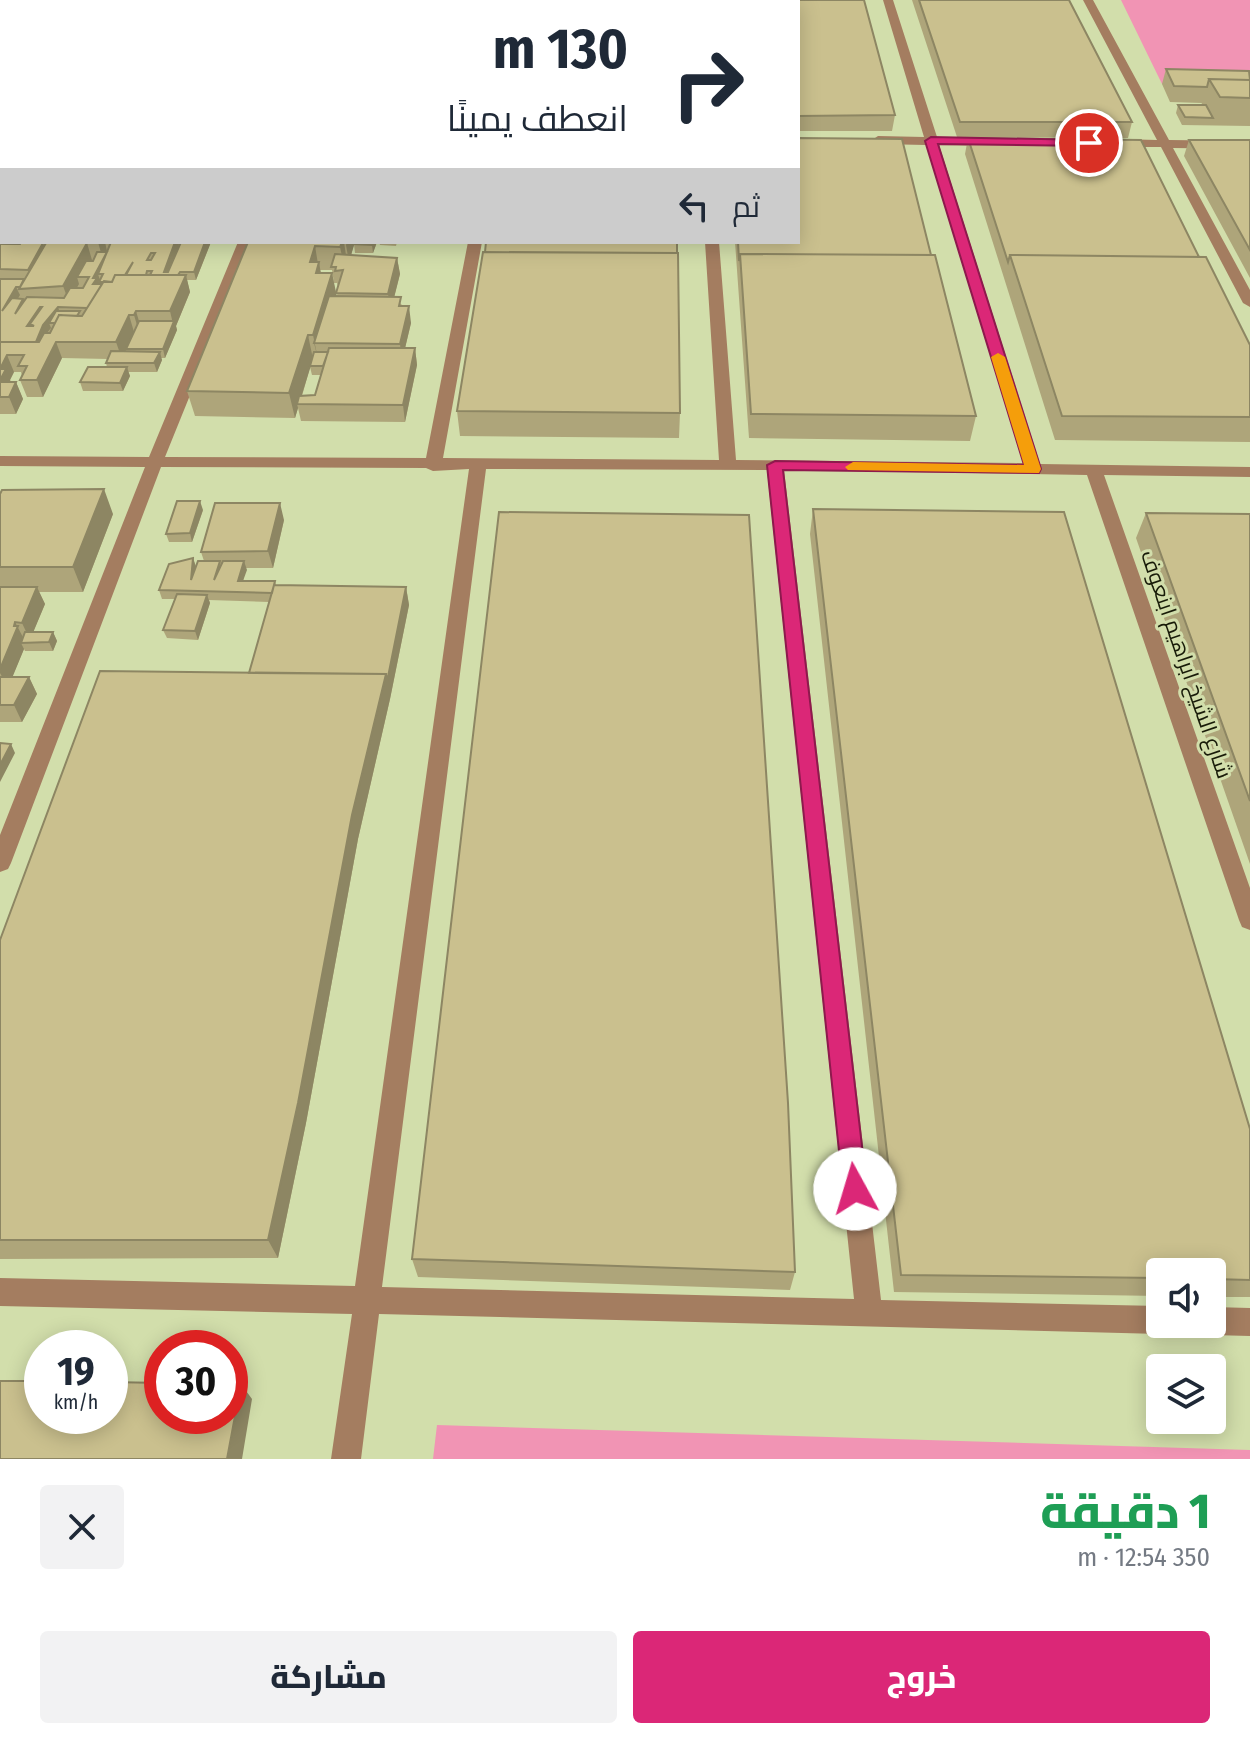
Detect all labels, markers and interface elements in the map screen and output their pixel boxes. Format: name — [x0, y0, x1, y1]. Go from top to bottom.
text: 130 m — [493, 16, 628, 83]
icon: right — [656, 32, 760, 136]
text: انعطف يمينًا — [447, 97, 628, 141]
pin — [1055, 109, 1123, 177]
icon: arrive — [1067, 121, 1111, 165]
icon: left — [672, 184, 716, 228]
text: ثم — [732, 189, 760, 225]
street label: شارع الشيخ ابراهيم ابنعوف — [1133, 546, 1238, 783]
position arrow — [813, 1147, 897, 1231]
map controls — [1146, 1258, 1226, 1434]
button: sound — [1146, 1258, 1226, 1338]
speed limit sign: 30 — [144, 1330, 248, 1434]
text: 19 — [57, 1348, 95, 1396]
button: layers — [1146, 1354, 1226, 1434]
text: km/h — [54, 1390, 98, 1414]
text: 1 دقيقة — [1040, 1483, 1210, 1541]
button: close — [40, 1485, 124, 1569]
text: 350 m · 12:54 — [1077, 1542, 1210, 1573]
button: مشاركة — [40, 1631, 617, 1723]
button: خروج — [633, 1631, 1210, 1723]

